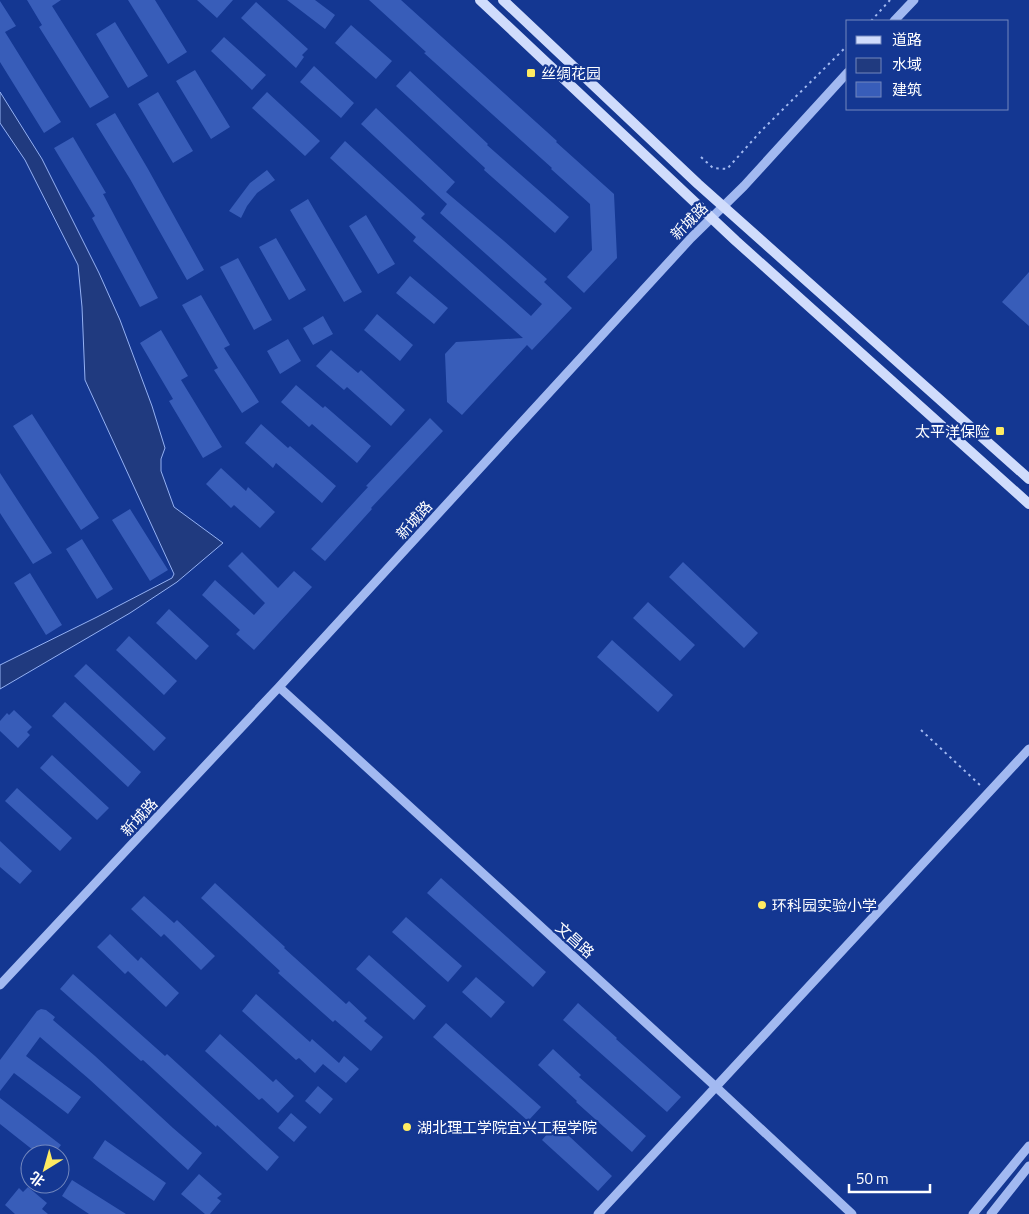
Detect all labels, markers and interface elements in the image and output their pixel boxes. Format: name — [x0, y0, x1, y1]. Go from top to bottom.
legend — [846, 20, 1009, 110]
text: 道路 — [892, 28, 922, 51]
text: 水域 — [892, 53, 922, 76]
place label: 丝绸花园 — [541, 62, 601, 85]
marker: 丝绸花园 — [525, 67, 537, 79]
text: 建筑 — [892, 78, 922, 101]
street label: 新城路 — [665, 197, 713, 245]
place label: 太平洋保险 — [915, 420, 990, 443]
marker: 太平洋保险 — [994, 425, 1006, 437]
street label: 新城路 — [390, 496, 438, 544]
street label: 新城路 — [115, 793, 163, 841]
place label: 环科园实验小学 — [772, 894, 877, 917]
marker: 环科园实验小学 — [756, 899, 768, 911]
street label: 文昌路 — [551, 916, 599, 964]
place label: 湖北理工学院宜兴工程学院 — [417, 1116, 597, 1139]
marker: 湖北理工学院宜兴工程学院 — [401, 1121, 413, 1133]
north arrow — [20, 1144, 70, 1194]
scale bar — [849, 1162, 930, 1194]
text: 北 — [25, 1167, 49, 1192]
text: 50 m — [856, 1167, 889, 1190]

